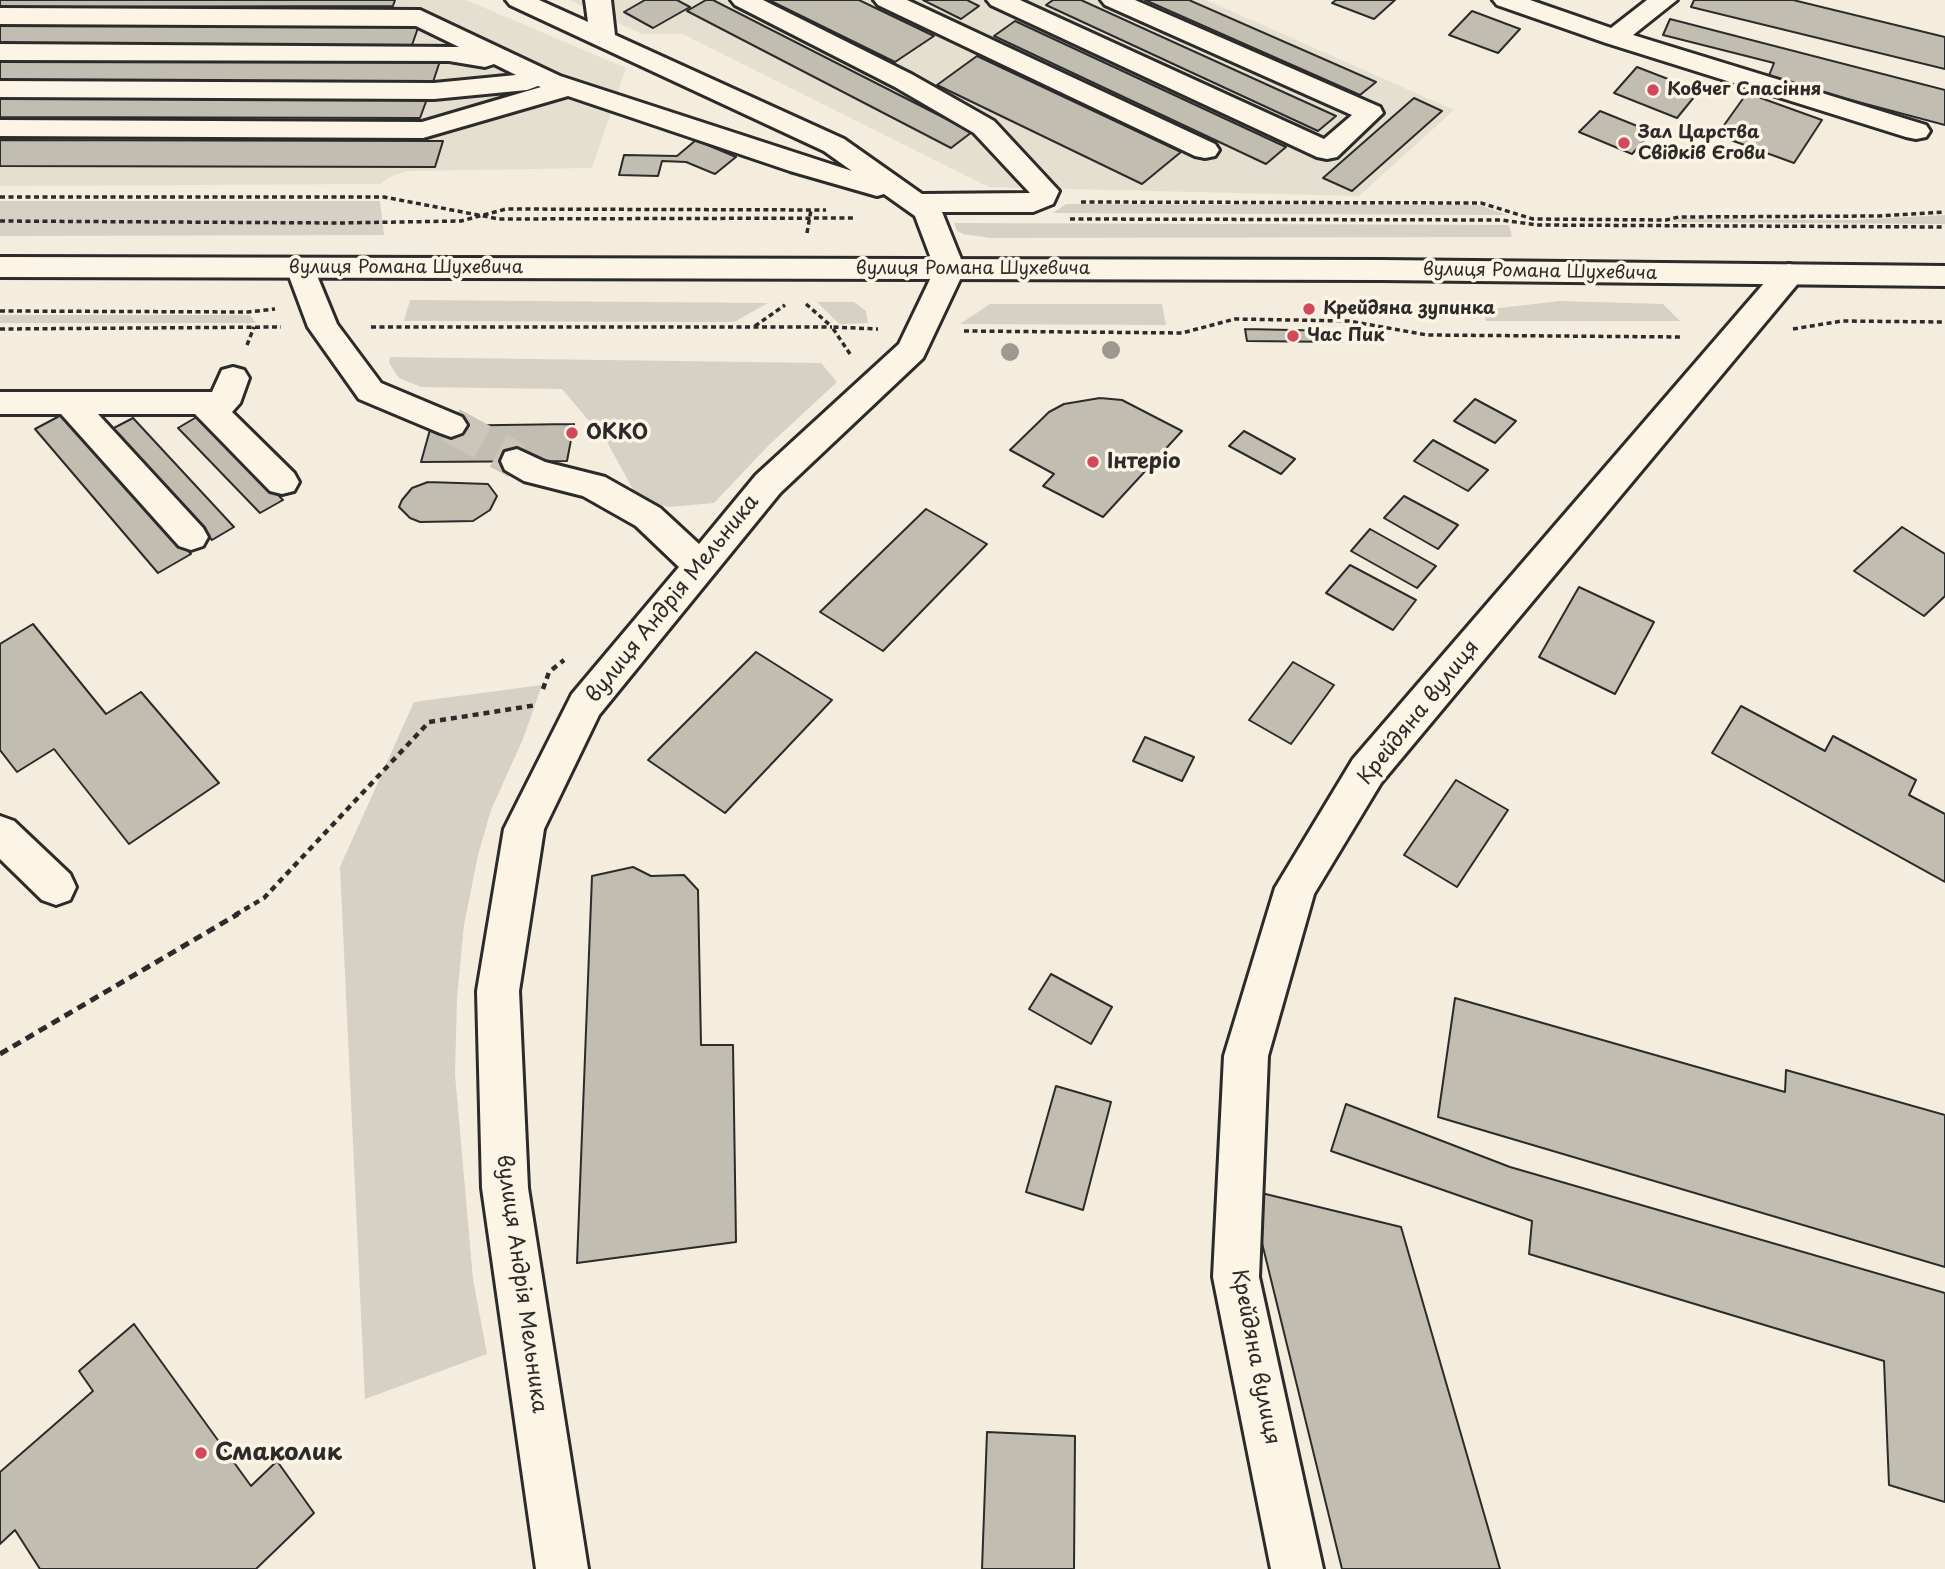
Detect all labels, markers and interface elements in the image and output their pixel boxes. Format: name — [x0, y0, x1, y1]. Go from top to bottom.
place label: Ковчег Спасіння — [1667, 79, 1821, 101]
marker: Ковчег Спасіння — [1645, 82, 1661, 98]
place label: Зал Царства Свідків Єгови — [1638, 122, 1766, 164]
marker: Зал Царства Свідків Єгови — [1616, 135, 1632, 151]
street label: вулиця Романа Шухевича — [289, 257, 523, 279]
street label: вулиця Романа Шухевича — [856, 258, 1090, 280]
street label: вулиця Романа Шухевича — [1423, 259, 1657, 285]
place label: Крейдяна зупинка — [1323, 298, 1495, 320]
marker: Крейдяна зупинка — [1301, 301, 1317, 317]
place label: Час Пик — [1307, 325, 1384, 347]
marker: Час Пик — [1285, 328, 1301, 344]
place label: ОККО — [586, 420, 648, 446]
marker: ОККО — [564, 425, 580, 441]
place label: Інтеріо — [1107, 449, 1181, 475]
marker: Інтеріо — [1085, 454, 1101, 470]
street label: вулиця Андрія Мельника — [581, 490, 765, 708]
street label: Крейдяна вулиця — [1353, 636, 1485, 790]
street label: вулиця Андрія Мельника — [490, 1153, 552, 1415]
street label: Крейдяна вулиця — [1226, 1267, 1284, 1447]
place label: Смаколик — [215, 1439, 342, 1467]
marker: Смаколик — [193, 1445, 209, 1461]

